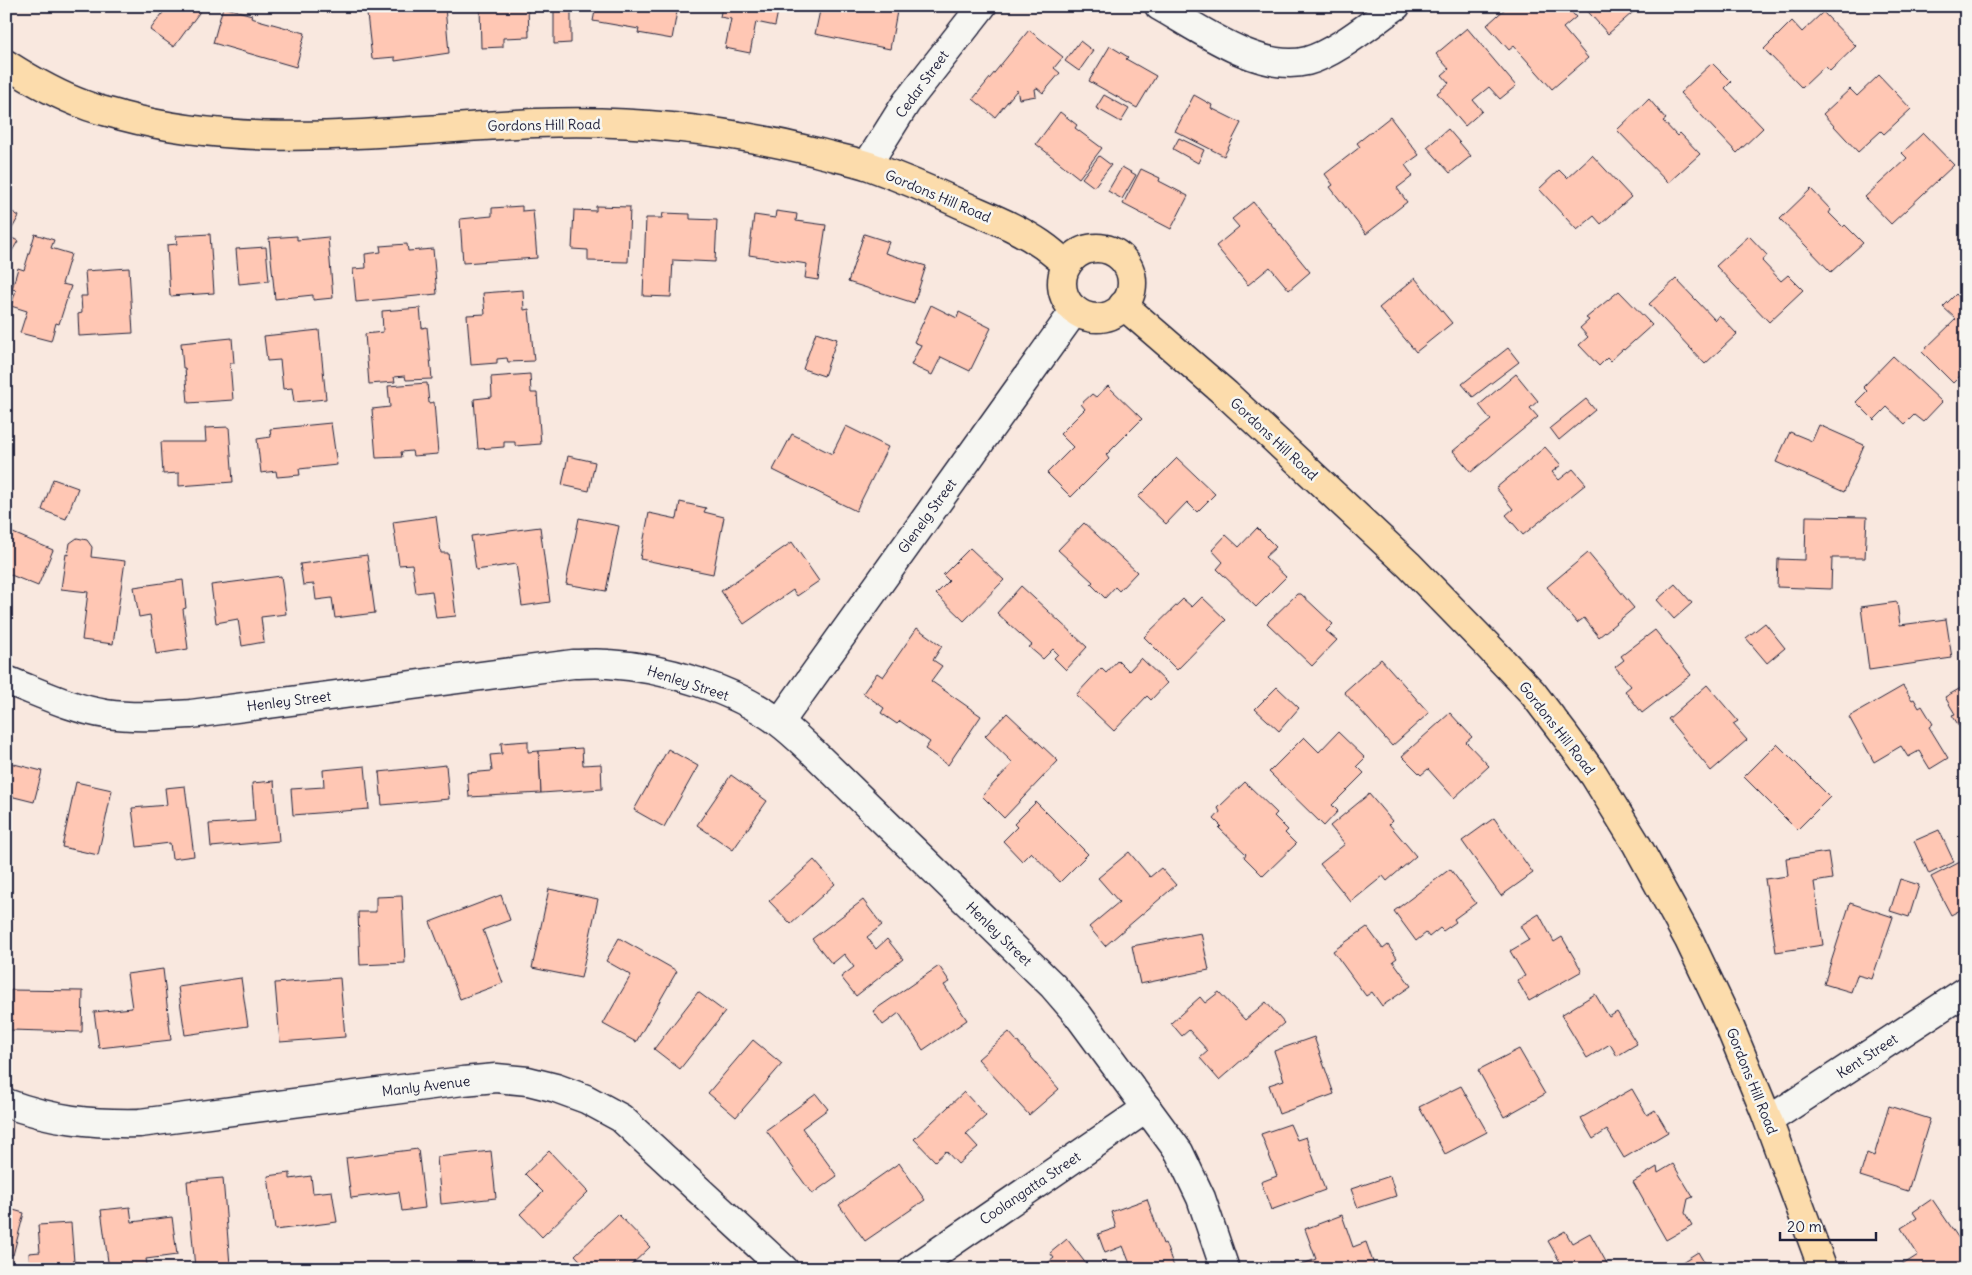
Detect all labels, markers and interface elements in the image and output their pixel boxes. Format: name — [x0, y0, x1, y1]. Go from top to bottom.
street label: Cedar Street — [891, 47, 953, 121]
street label: Gordons Hill Road — [487, 115, 601, 135]
street label: Gordons Hill Road — [882, 166, 994, 226]
street label: Gordons Hill Road — [1227, 394, 1321, 484]
street label: Glenelg Street — [894, 475, 960, 557]
street label: Henley Street — [645, 661, 731, 705]
street label: Gordons Hill Road — [1515, 678, 1599, 778]
street label: Henley Street — [246, 687, 333, 715]
street label: Henley Street — [962, 898, 1036, 970]
street label: Gordons Hill Road — [1722, 1025, 1782, 1137]
street label: Kent Street — [1833, 1029, 1901, 1082]
street label: Manly Avenue — [381, 1072, 471, 1100]
street label: Coolangatta Street — [976, 1147, 1084, 1228]
scale bar — [1780, 1210, 1876, 1242]
text: 20 m — [1787, 1217, 1822, 1236]

